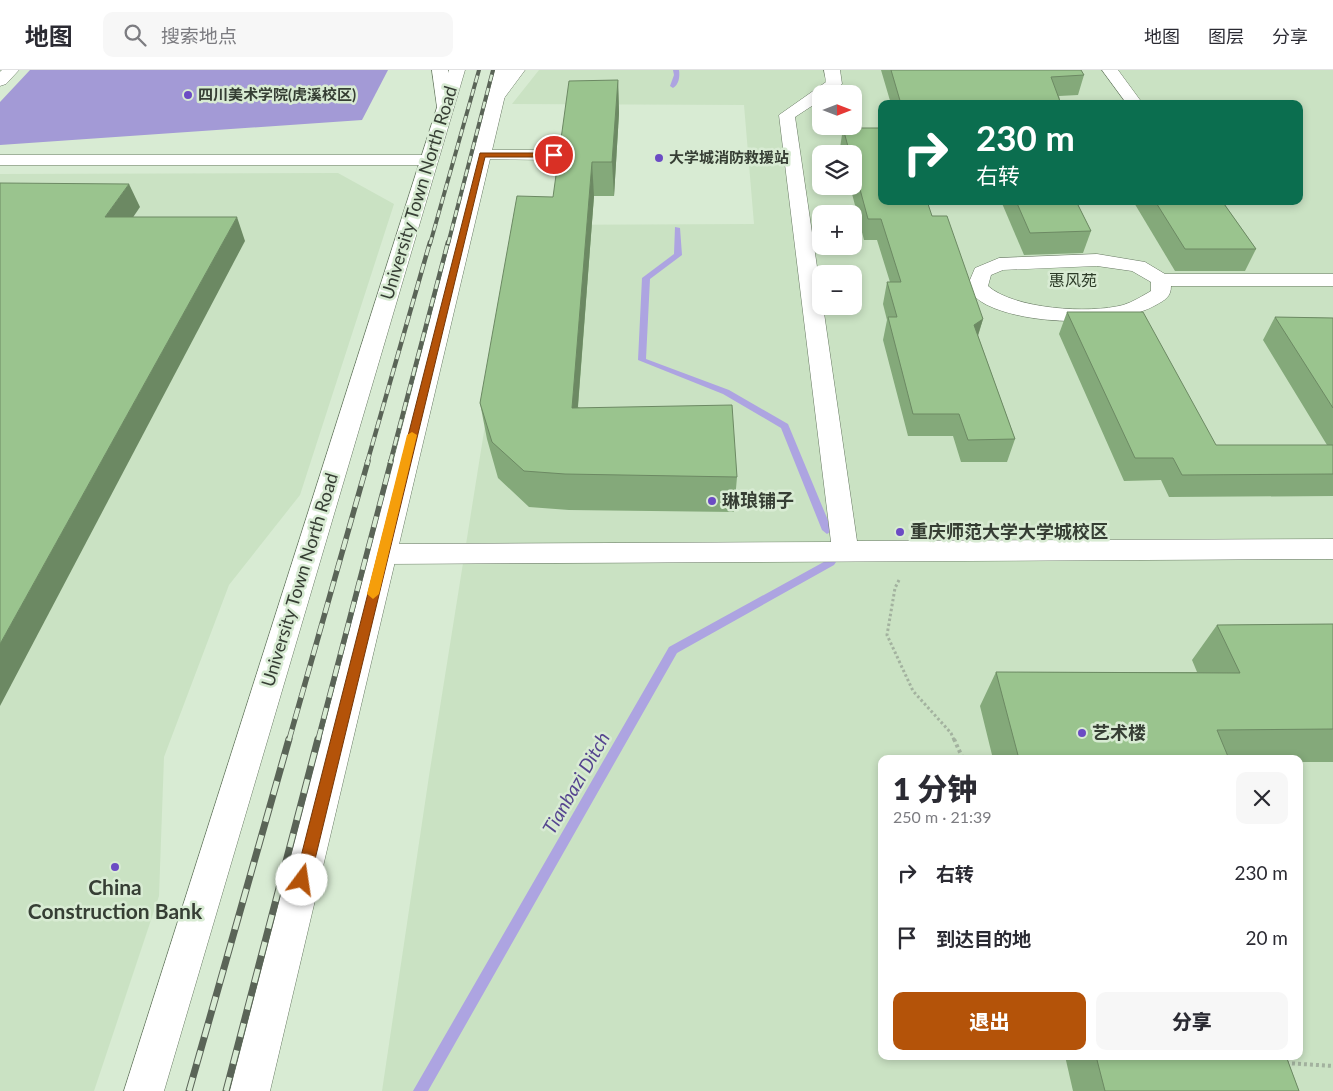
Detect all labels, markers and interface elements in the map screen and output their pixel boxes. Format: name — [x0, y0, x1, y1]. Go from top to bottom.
search box — [103, 12, 453, 57]
text: 地图 — [25, 21, 73, 50]
icon: search — [121, 21, 149, 49]
text: 搜索地点 — [161, 24, 237, 47]
text: 地图 — [1144, 25, 1180, 47]
text: 图层 — [1208, 25, 1244, 47]
text: 分享 — [1272, 25, 1308, 47]
street label: University Town North Road — [375, 83, 461, 302]
place label: 四川美术学院(虎溪校区) — [198, 85, 356, 103]
north arrow — [812, 85, 862, 135]
map controls — [812, 85, 862, 315]
marker: 四川美术学院(虎溪校区) — [182, 89, 194, 101]
text: 230 m — [976, 116, 1075, 158]
icon: right — [893, 120, 958, 185]
pin — [533, 134, 575, 176]
icon: arrive — [540, 141, 568, 169]
button: layers — [812, 145, 862, 195]
place label: 大学城消防救援站 — [669, 148, 789, 166]
marker: 大学城消防救援站 — [653, 152, 665, 164]
text: 右转 — [976, 162, 1020, 189]
button: + — [812, 205, 862, 255]
button: − — [812, 265, 862, 315]
district label: 惠风苑 — [1049, 270, 1097, 289]
street label: University Town North Road — [256, 470, 342, 689]
place label: 琳琅铺子 — [722, 489, 794, 511]
marker: 琳琅铺子 — [706, 495, 718, 507]
place label: 重庆师范大学大学城校区 — [910, 520, 1108, 542]
marker: 重庆师范大学大学城校区 — [894, 526, 906, 538]
place label: 艺术楼 — [1092, 721, 1146, 743]
marker: 艺术楼 — [1076, 727, 1088, 739]
water label: Tianbazi Ditch — [537, 728, 614, 838]
text: 1 分钟 — [893, 770, 977, 806]
button: close — [1236, 772, 1288, 824]
text: 250 m · 21:39 — [893, 807, 992, 826]
position arrow — [275, 853, 327, 905]
icon: right — [893, 859, 921, 887]
marker: China Construction Bank — [109, 861, 121, 873]
text: 230 m — [1234, 861, 1288, 884]
text: 右转 — [936, 862, 974, 885]
place label: China Construction Bank — [28, 874, 203, 923]
icon: arrive — [893, 924, 921, 952]
text: 20 m — [1245, 926, 1288, 949]
text: 到达目的地 — [936, 927, 1031, 950]
button: 退出 — [893, 992, 1086, 1050]
button: 分享 — [1096, 992, 1288, 1050]

